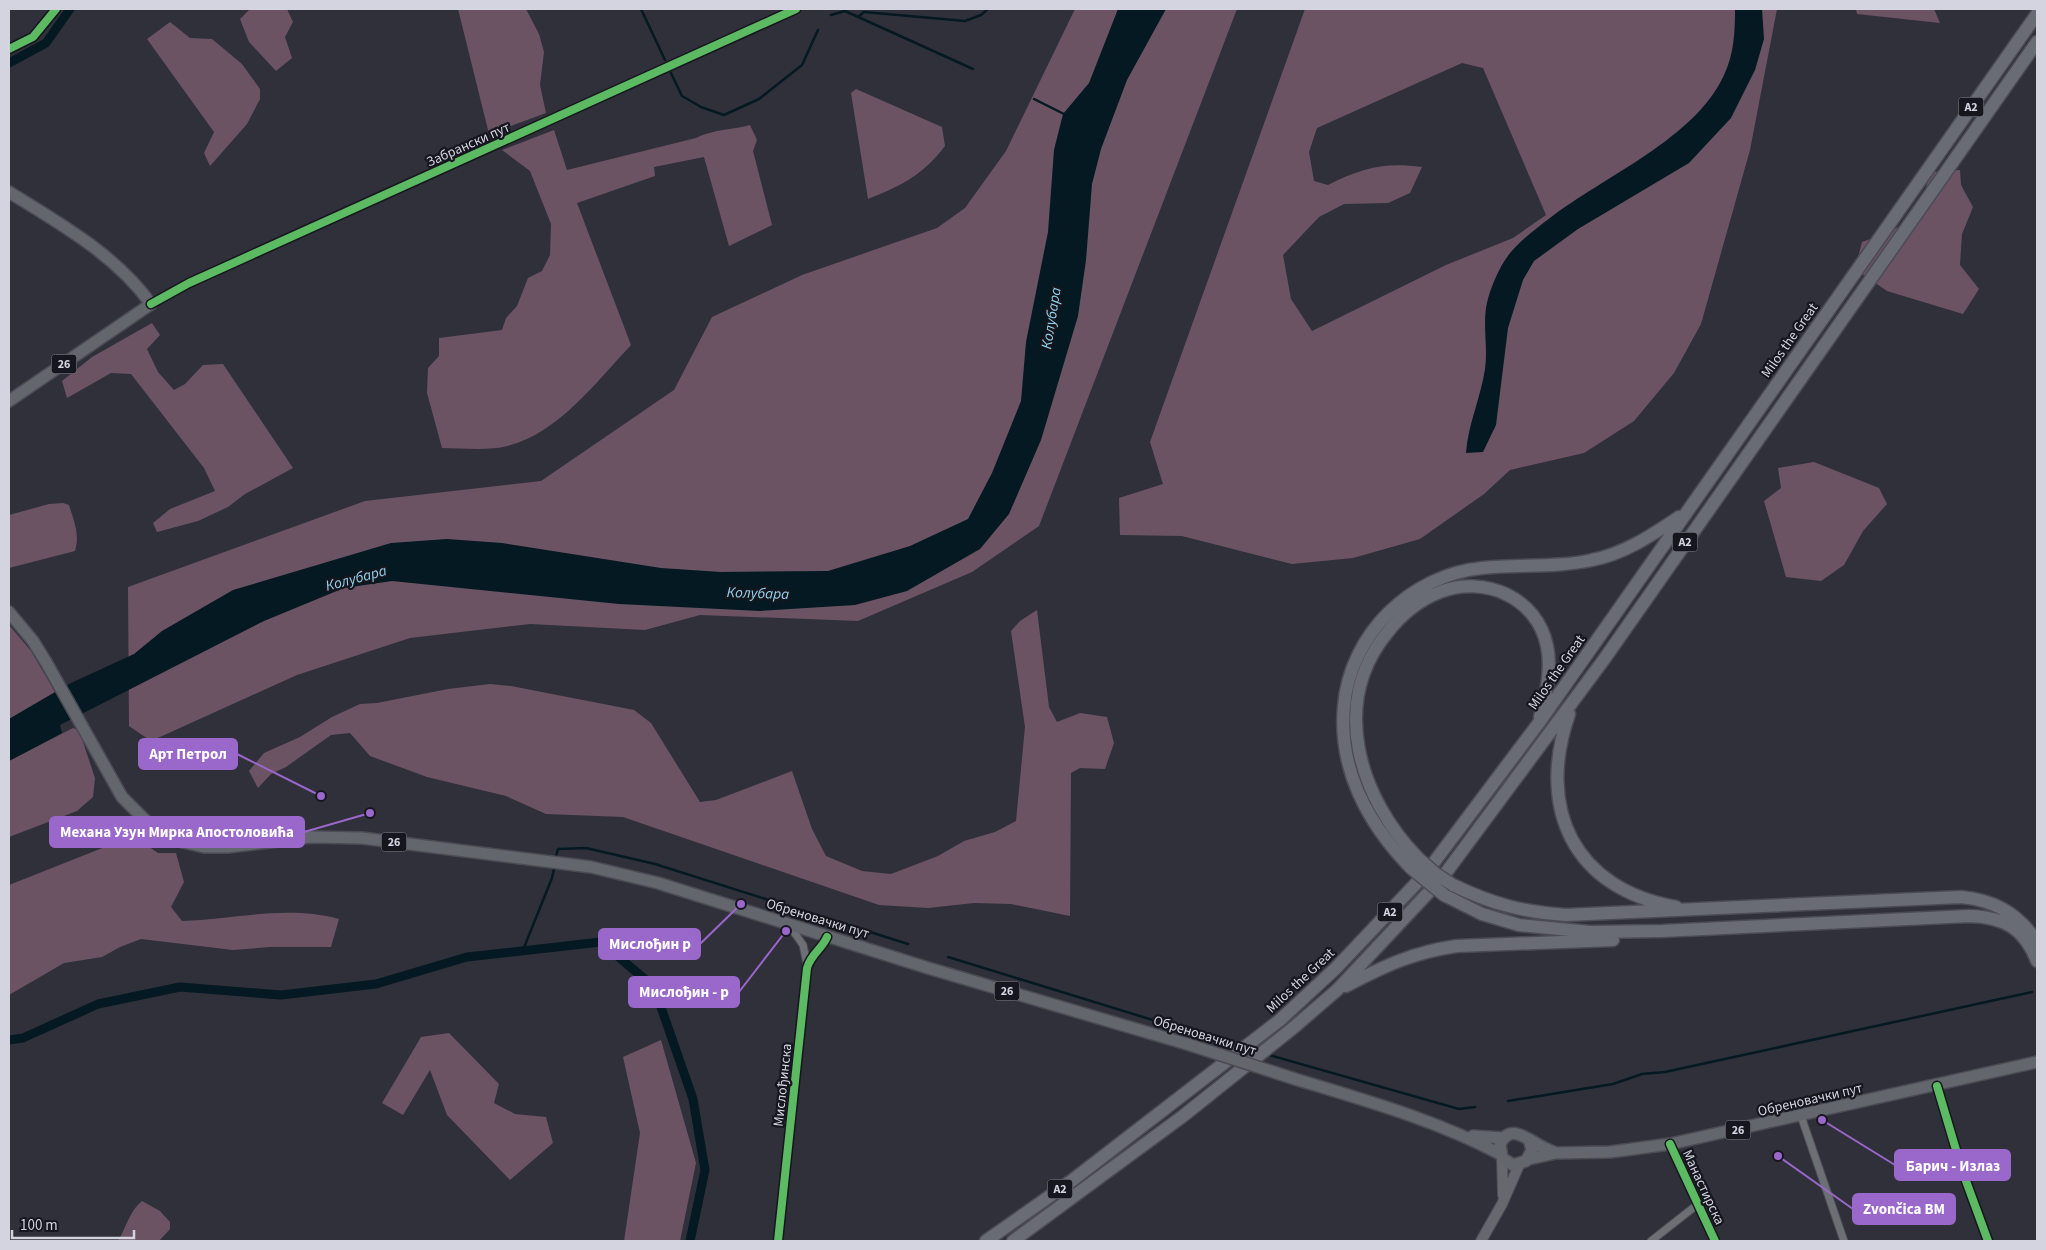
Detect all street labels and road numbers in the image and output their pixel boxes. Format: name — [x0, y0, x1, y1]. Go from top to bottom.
road number: A2 — [1958, 98, 1984, 116]
street label: Забрански пут — [423, 117, 514, 172]
street label: Milos the Great — [1757, 299, 1823, 382]
road number: 26 — [52, 354, 76, 374]
road number: A2 — [1672, 532, 1698, 552]
street label: Milos the Great — [1524, 631, 1590, 714]
road number: 26 — [382, 832, 406, 852]
street label: Обреновачки пут — [764, 894, 872, 944]
road number: A2 — [1378, 902, 1402, 922]
street label: Milos the Great — [1262, 943, 1340, 1018]
road number: 26 — [994, 981, 1020, 1000]
street label: Обреновачки пут — [1151, 1011, 1259, 1061]
street label: Мислођинска — [769, 1043, 797, 1128]
street label: Обреновачки пут — [1756, 1078, 1865, 1122]
road number: 26 — [1726, 1120, 1750, 1140]
street label: Манастирска — [1677, 1147, 1729, 1228]
road number: A2 — [1048, 1180, 1072, 1198]

